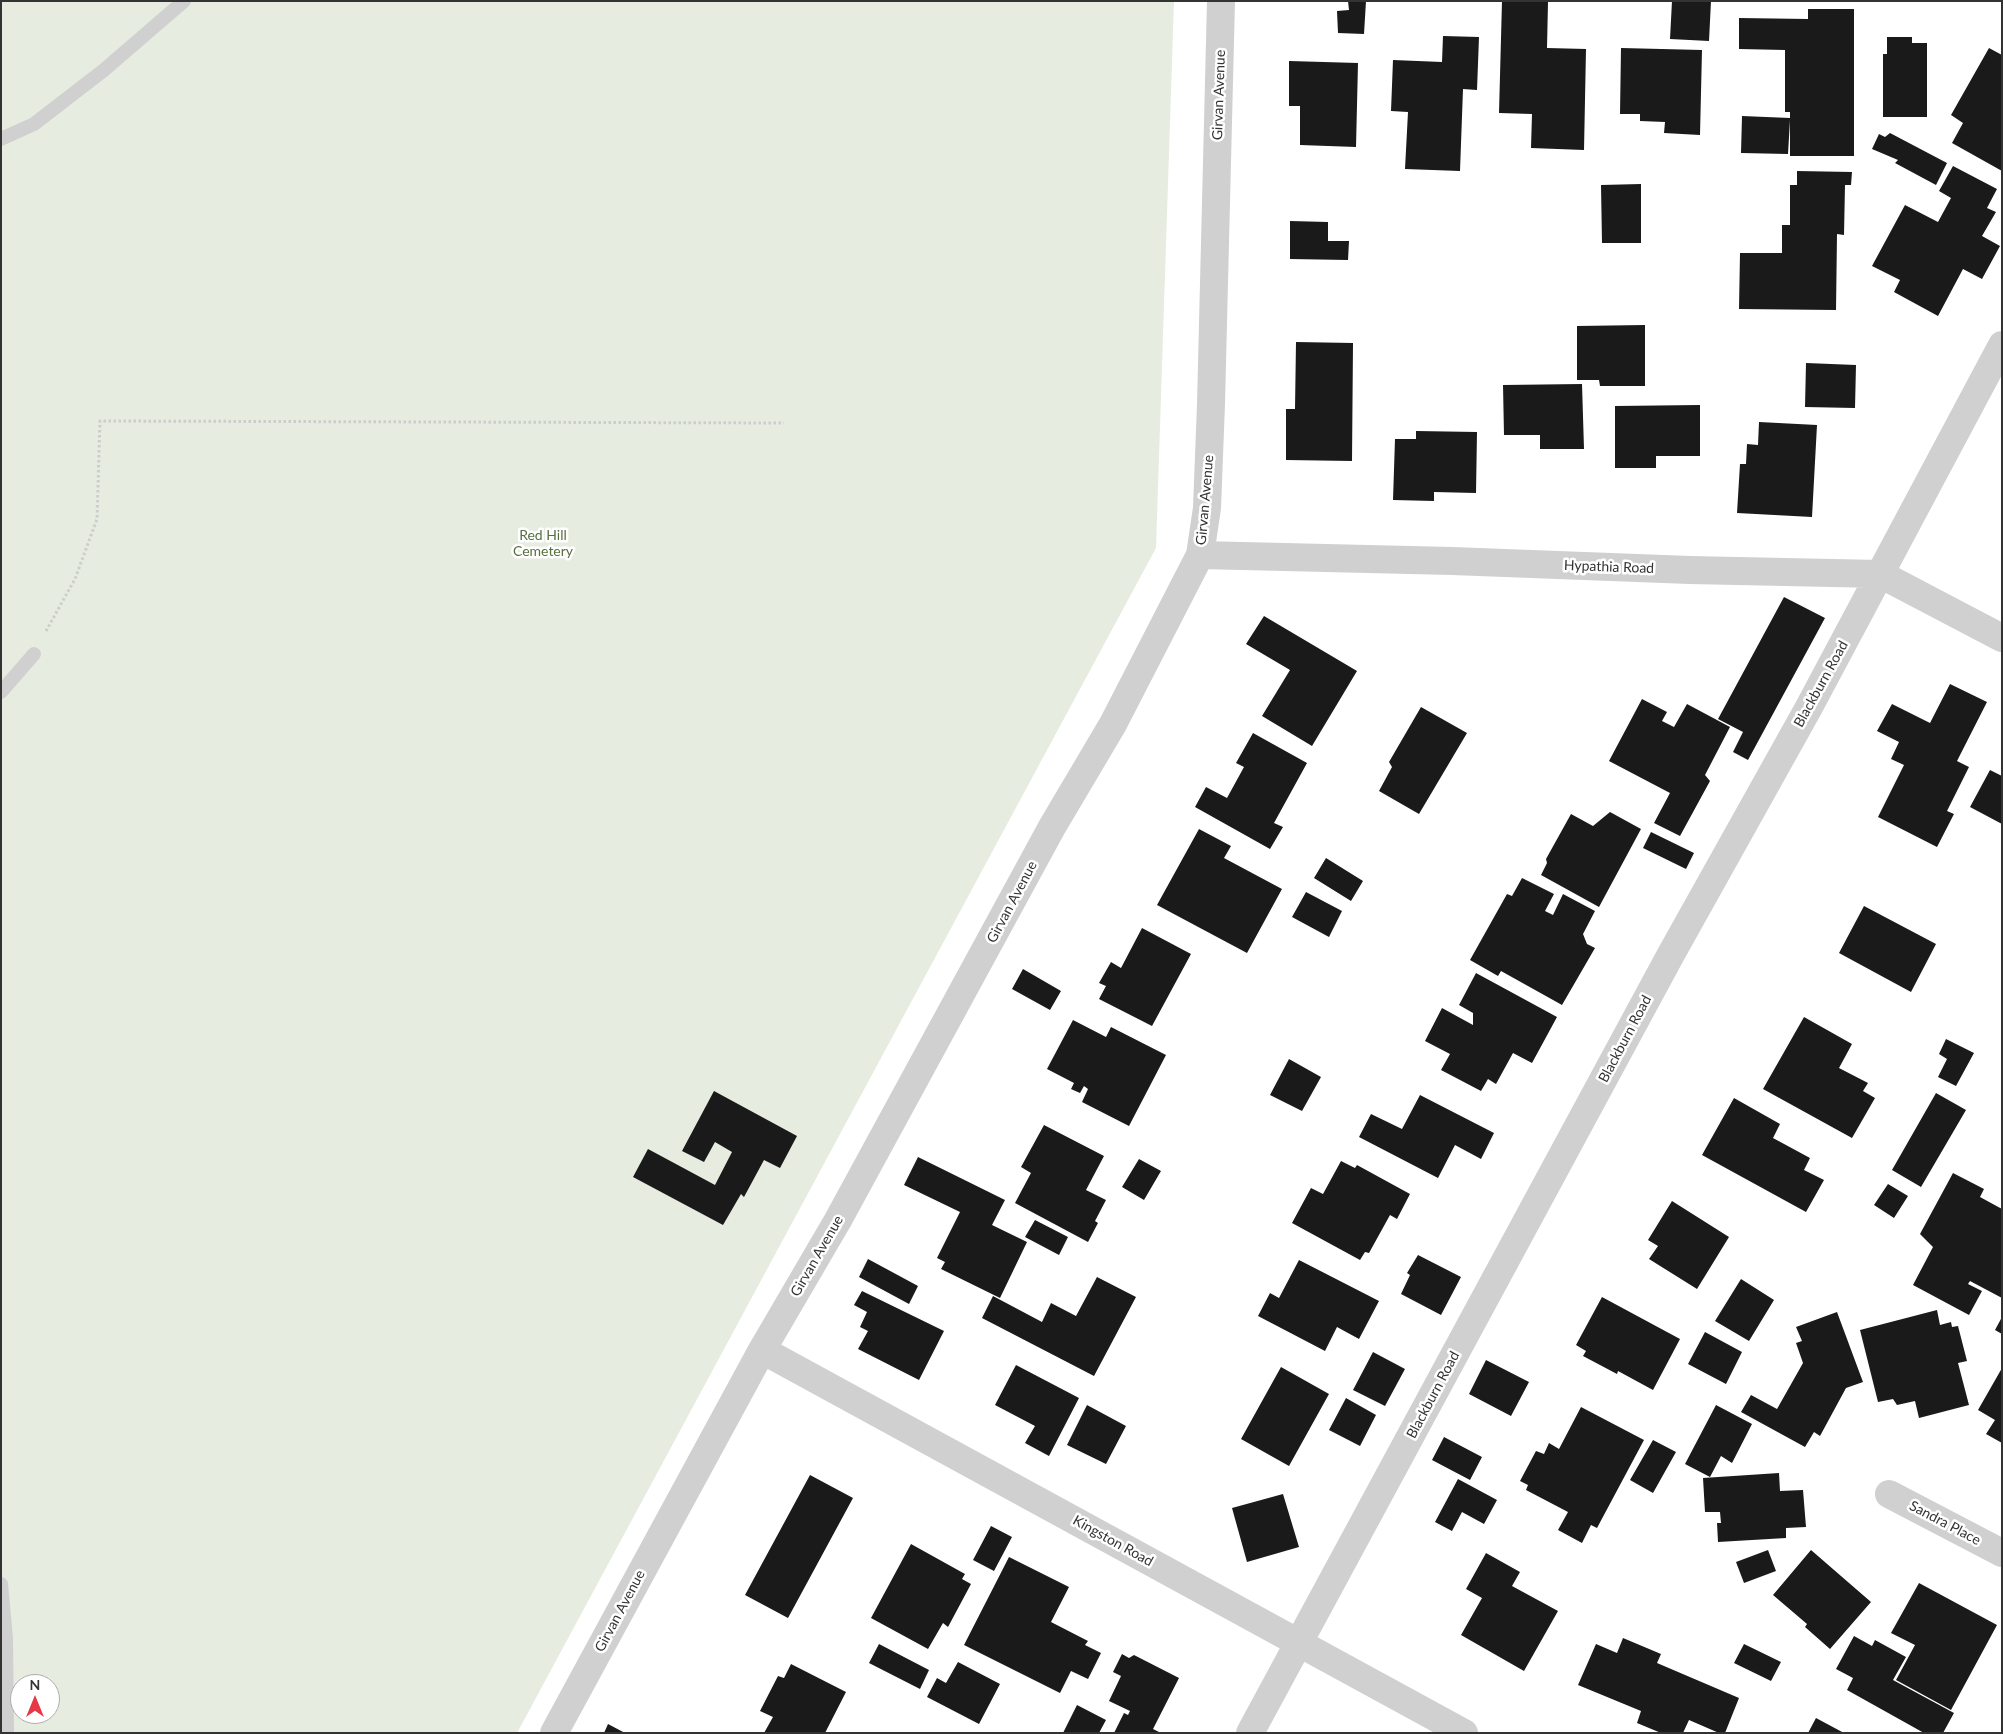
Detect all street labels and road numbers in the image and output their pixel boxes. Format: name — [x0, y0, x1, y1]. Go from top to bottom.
street label: Girvan Avenue — [1209, 50, 1229, 140]
street label: Girvan Avenue — [1193, 454, 1217, 546]
street label: Hypathia Road — [1564, 557, 1654, 577]
street label: Blackburn Road — [1790, 638, 1852, 730]
street label: Girvan Avenue — [983, 858, 1041, 946]
street label: Blackburn Road — [1595, 993, 1655, 1085]
street label: Girvan Avenue — [787, 1213, 847, 1299]
street label: Blackburn Road — [1403, 1349, 1463, 1441]
street label: Sandra Place — [1907, 1497, 1983, 1549]
street label: Kingston Road — [1070, 1512, 1156, 1570]
street label: Girvan Avenue — [591, 1567, 649, 1655]

